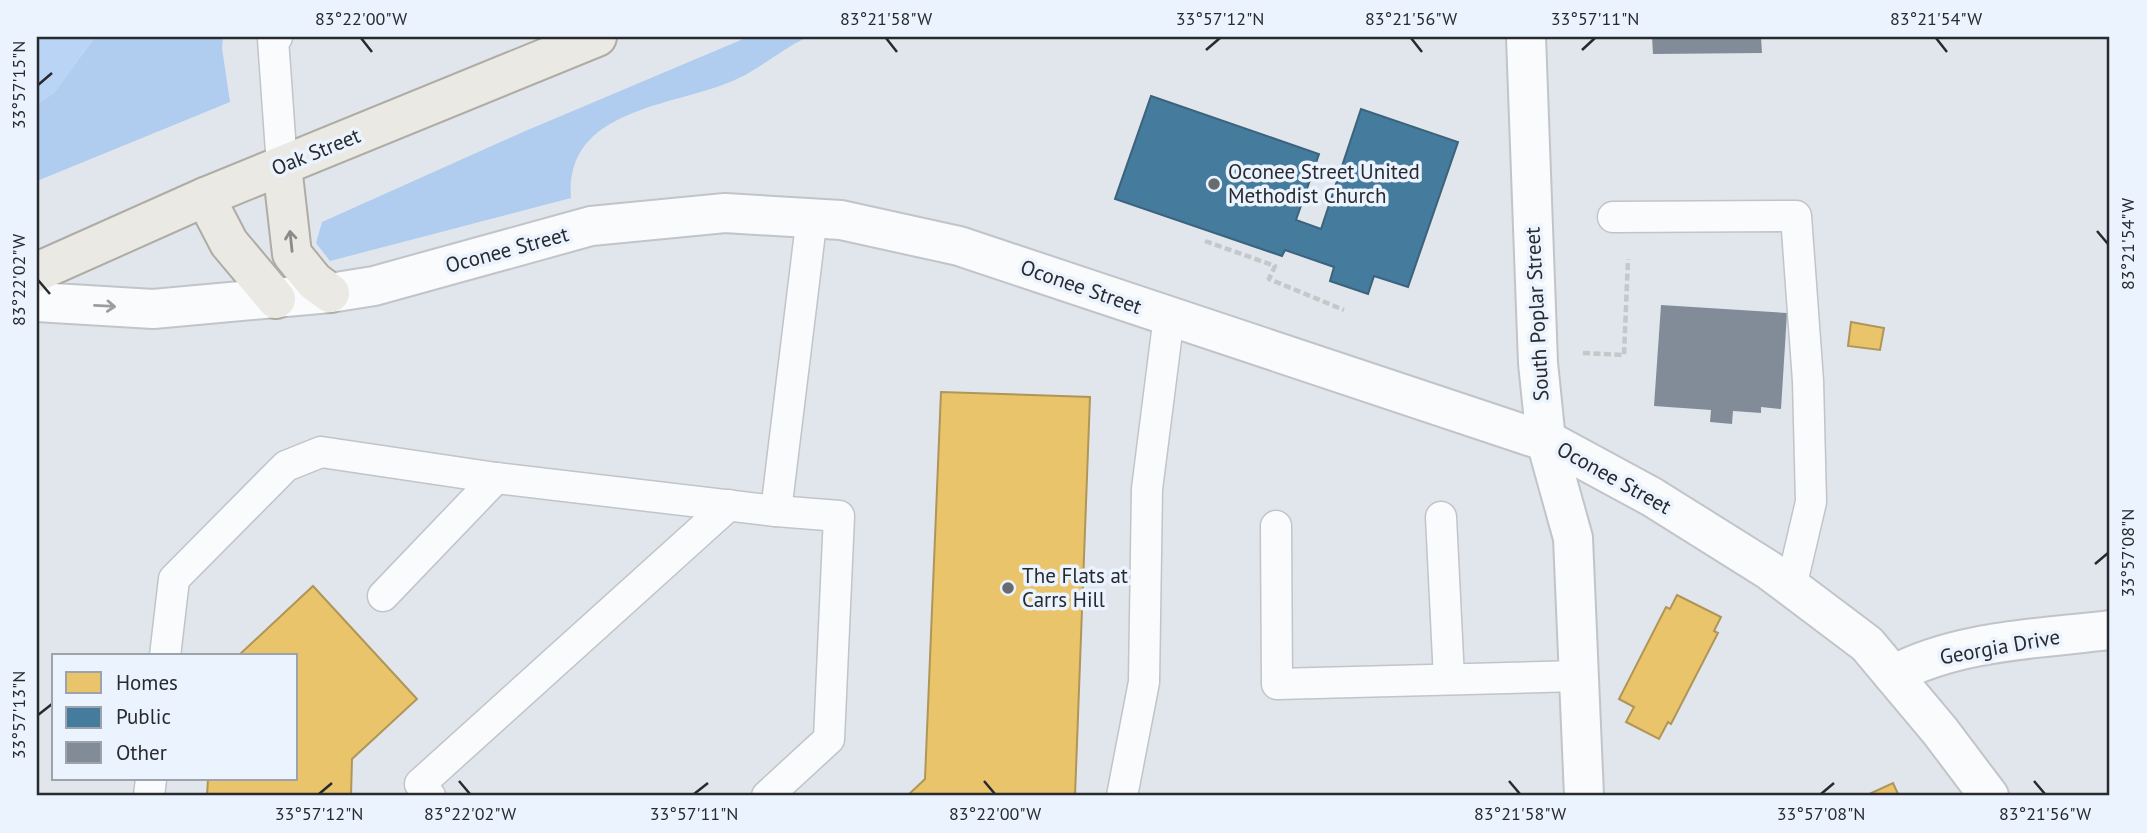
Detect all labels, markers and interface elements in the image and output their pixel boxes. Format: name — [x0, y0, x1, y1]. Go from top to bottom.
text: 83°22'00"W — [315, 7, 407, 30]
text: 83°21'58"W — [840, 7, 932, 30]
text: 33°57'12"N — [1176, 7, 1264, 30]
text: 83°21'56"W — [1365, 7, 1457, 30]
text: 33°57'11"N — [1551, 7, 1639, 30]
text: 83°21'54"W — [1890, 7, 1982, 30]
text: 33°57'15"N — [7, 41, 30, 129]
street label: Oak Street — [267, 122, 364, 182]
place label: Oconee Street United Methodist Church — [1228, 158, 1420, 209]
marker: Oconee Street United Methodist Church — [1206, 176, 1222, 192]
text: 83°21'54"W — [2116, 198, 2139, 290]
street label: Oconee Street — [442, 220, 571, 279]
street label: South Poplar Street — [1518, 226, 1555, 402]
one-way arrow — [284, 230, 297, 253]
text: 83°22'02"W — [7, 234, 30, 326]
street label: Oconee Street — [1017, 253, 1145, 320]
one-way arrow — [93, 300, 116, 313]
street label: Oconee Street — [1552, 435, 1676, 520]
text: 33°57'08"N — [2116, 509, 2139, 597]
place label: The Flats at Carrs Hill — [1022, 562, 1128, 613]
marker: The Flats at Carrs Hill — [1000, 580, 1016, 596]
street label: Georgia Drive — [1938, 623, 2062, 670]
legend — [52, 654, 298, 780]
text: Homes — [116, 669, 178, 696]
text: 33°57'13"N — [7, 671, 30, 759]
text: Public — [116, 703, 171, 730]
text: Other — [116, 739, 167, 766]
text: 33°57'12"N — [275, 802, 363, 825]
text: 83°22'02"W — [424, 802, 516, 825]
text: 33°57'11"N — [650, 802, 738, 825]
text: 83°22'00"W — [949, 802, 1041, 825]
text: 83°21'58"W — [1474, 802, 1566, 825]
text: 33°57'08"N — [1777, 802, 1865, 825]
text: 83°21'56"W — [1999, 802, 2091, 825]

